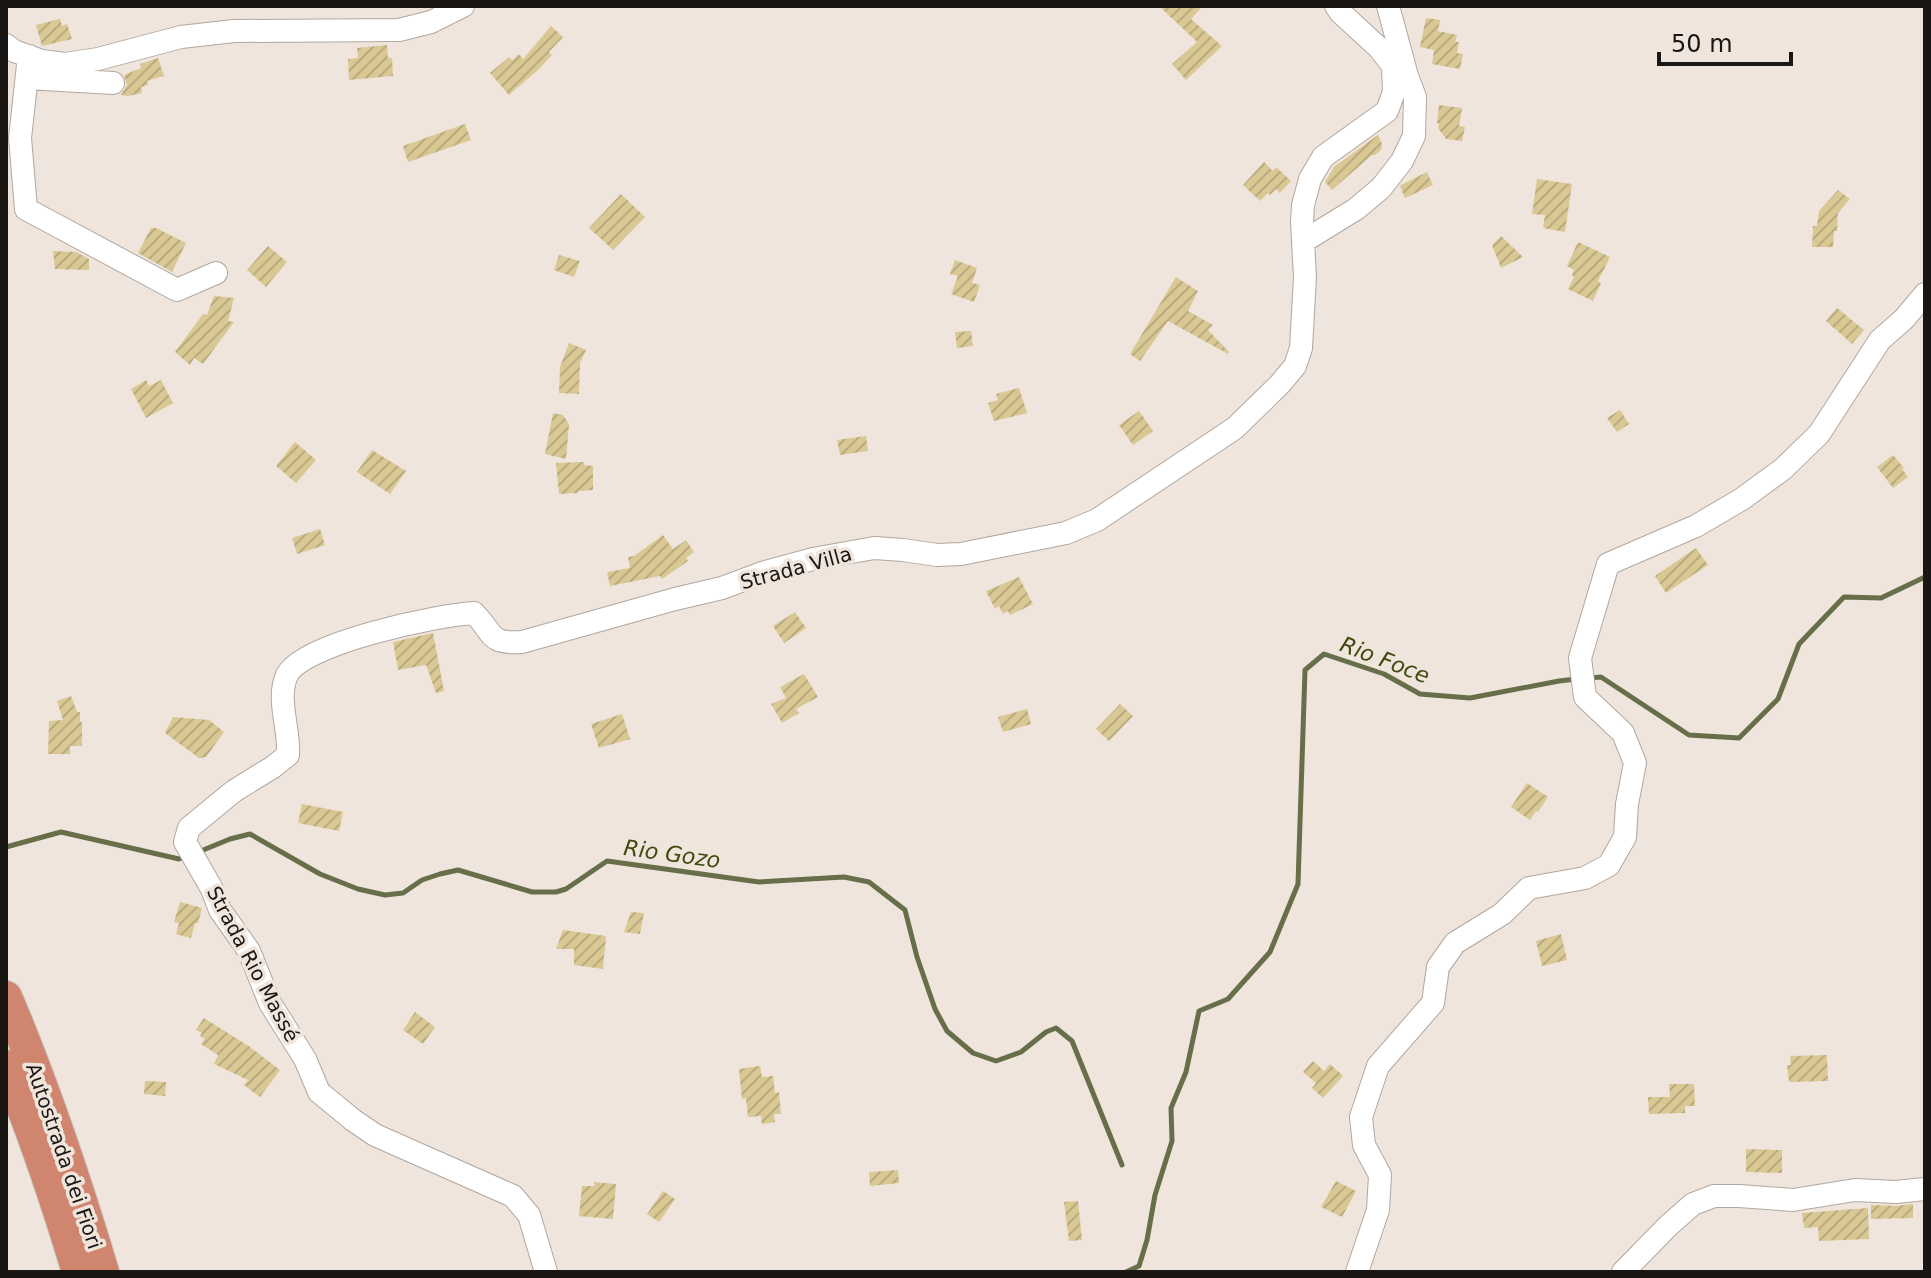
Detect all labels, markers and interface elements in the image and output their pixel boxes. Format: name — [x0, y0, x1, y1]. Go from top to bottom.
scale bar — [1659, 16, 1791, 66]
text: 50 m — [1671, 30, 1733, 58]
street label: Strada Villa — [738, 542, 854, 594]
water label: Rio Foce — [1337, 632, 1433, 688]
water label: Rio Gozo — [622, 835, 722, 873]
street label: Strada Rio Massé — [202, 882, 304, 1046]
street label: Autostrada dei Fiori — [21, 1060, 107, 1252]

